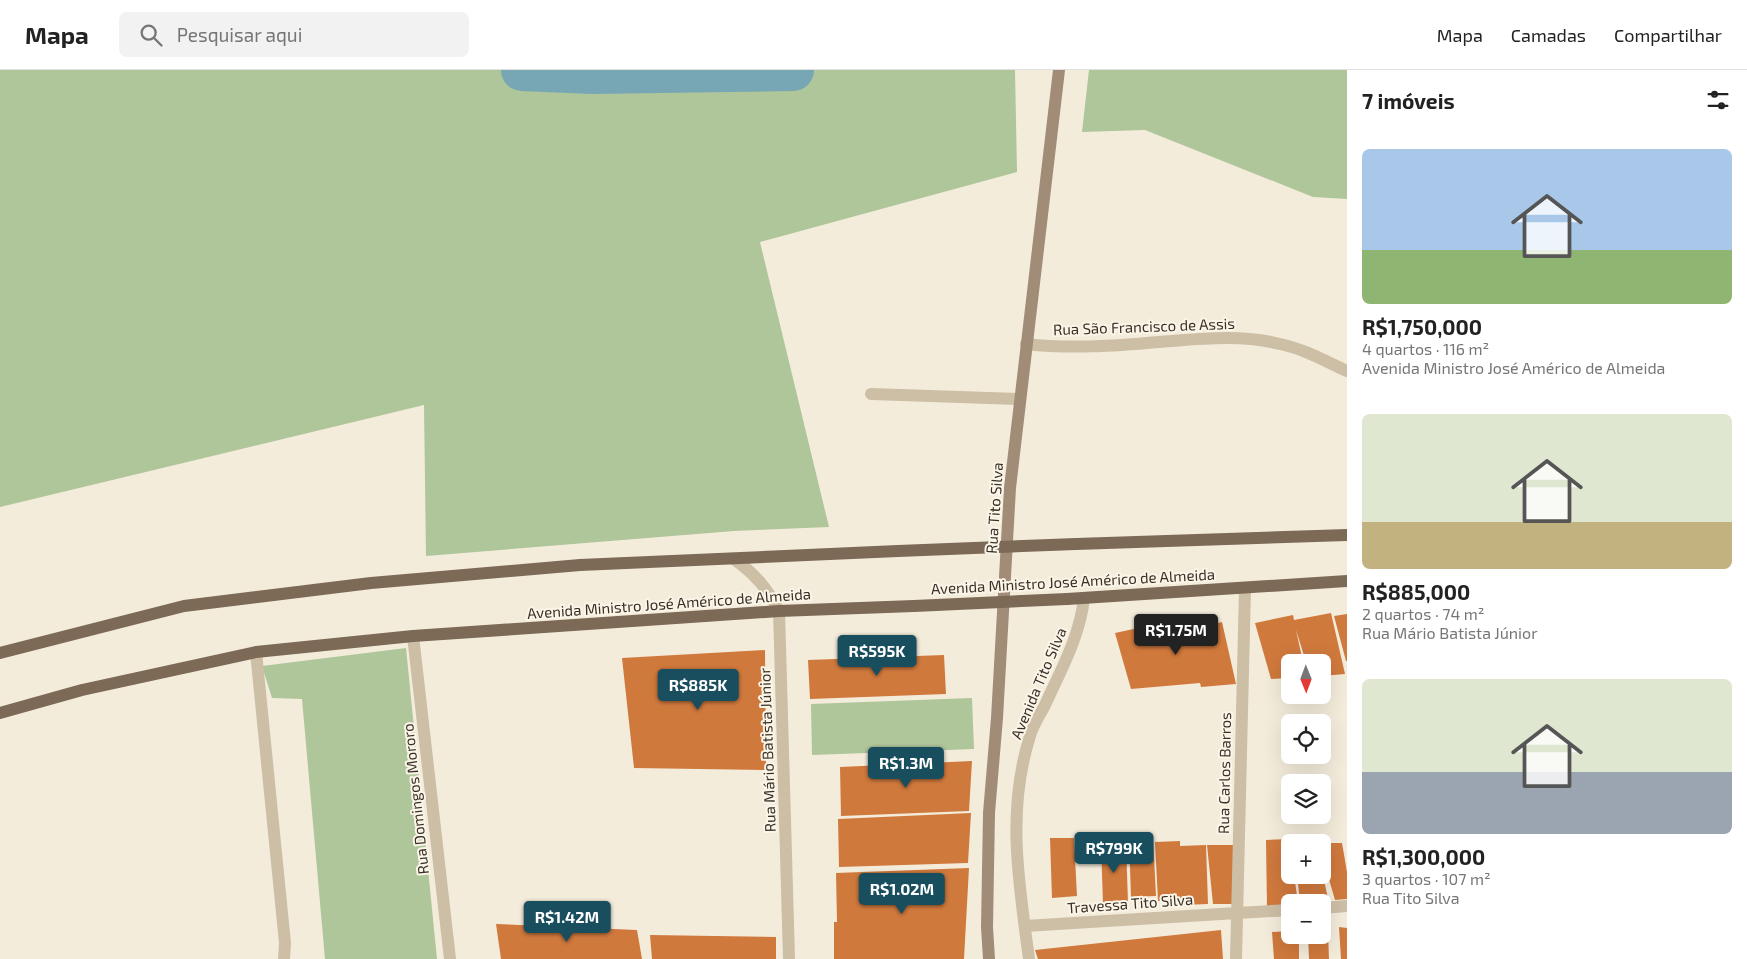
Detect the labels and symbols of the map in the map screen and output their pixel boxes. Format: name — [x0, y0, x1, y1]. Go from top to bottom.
street label: Rua São Francisco de Assis — [1053, 314, 1235, 338]
street label: Rua Tito Silva — [982, 462, 1006, 554]
street label: Avenida Ministro José Américo de Almeida — [931, 565, 1215, 597]
street label: Avenida Ministro José Américo de Almeida — [527, 584, 811, 622]
pin: R$1.75M — [1130, 614, 1222, 656]
street label: Avenida Tito Silva — [1006, 624, 1070, 742]
pin: R$595K — [836, 634, 918, 677]
north arrow — [1281, 654, 1331, 704]
street label: Rua Mário Batista Júnior — [755, 667, 779, 833]
pin: R$885K — [657, 668, 739, 711]
street label: Rua Carlos Barros — [1214, 712, 1234, 834]
street label: Rua Domingos Mororo — [398, 723, 432, 875]
pin: R$1.3M — [865, 746, 947, 789]
pin: R$799K — [1073, 832, 1155, 874]
pin: R$1.02M — [856, 872, 948, 915]
street label: Travessa Tito Silva — [1066, 890, 1194, 916]
pin: R$1.42M — [521, 900, 613, 943]

